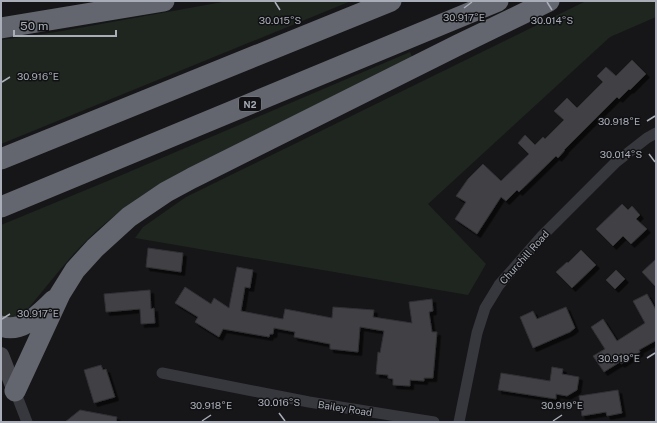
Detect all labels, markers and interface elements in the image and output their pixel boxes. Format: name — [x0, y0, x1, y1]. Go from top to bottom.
text: 30.917°E — [443, 11, 485, 23]
scale bar — [14, 12, 116, 38]
text: 30.015°S — [259, 14, 302, 26]
text: 30.014°S — [531, 14, 573, 26]
text: 50 m — [20, 19, 48, 33]
text: 30.916°E — [17, 70, 59, 82]
road number: N2 — [239, 97, 261, 111]
text: 30.918°E — [598, 115, 640, 127]
text: 30.014°S — [600, 148, 642, 160]
street label: Churchill Road — [497, 228, 551, 286]
text: 30.917°E — [17, 307, 59, 319]
text: 30.919°E — [598, 352, 640, 364]
text: 30.016°S — [258, 396, 300, 408]
street label: Bailey Road — [317, 398, 373, 418]
text: 30.918°E — [190, 399, 232, 411]
text: 30.919°E — [541, 399, 583, 411]

